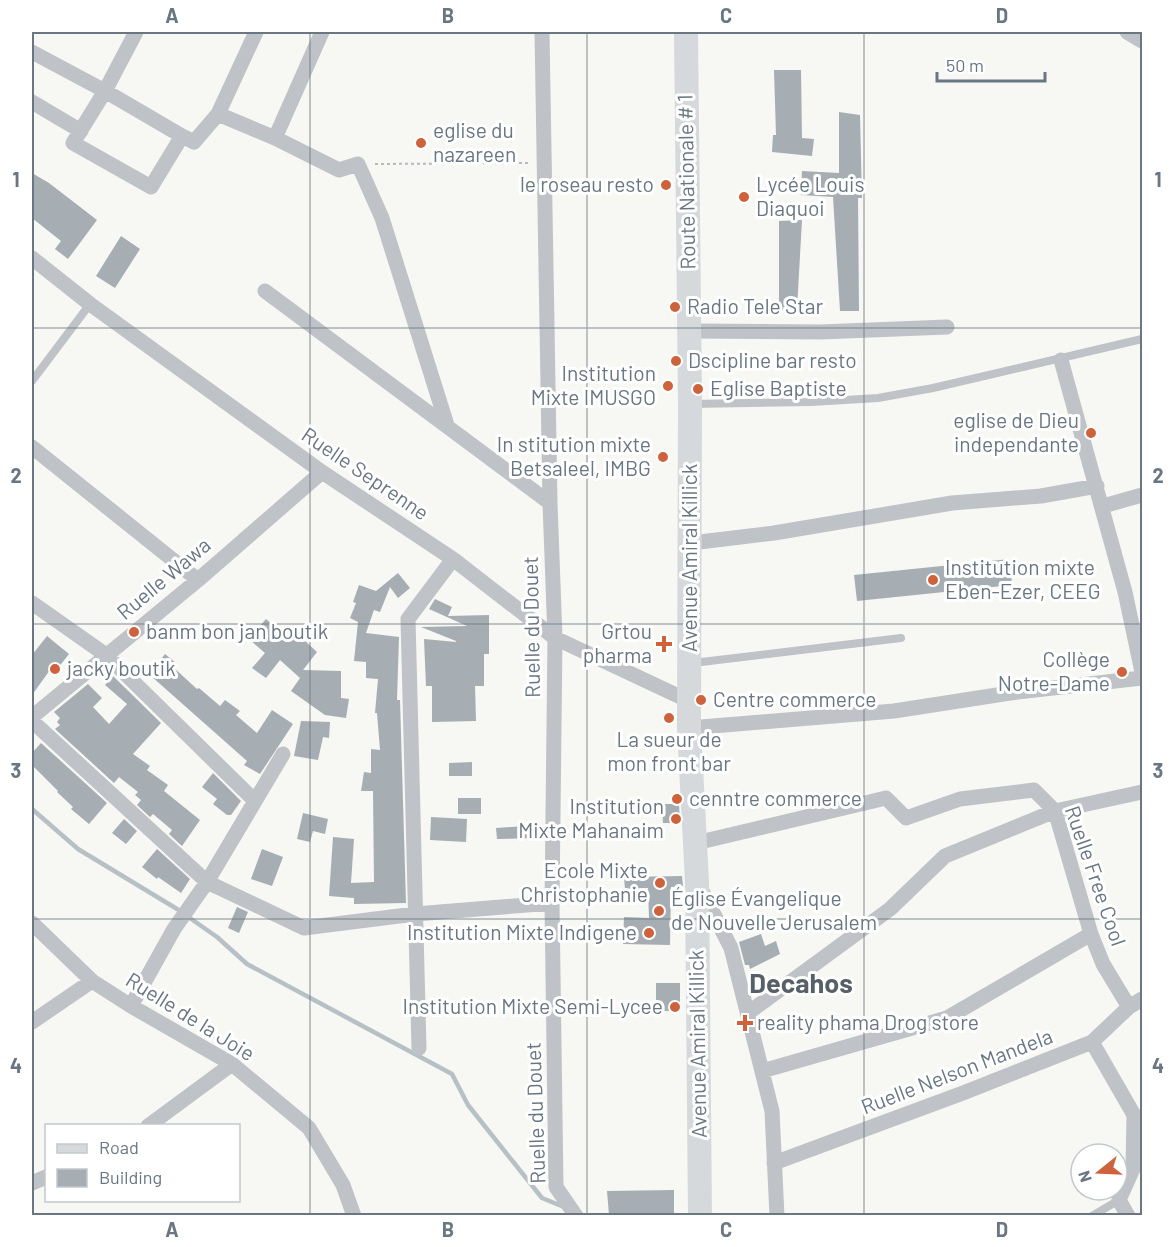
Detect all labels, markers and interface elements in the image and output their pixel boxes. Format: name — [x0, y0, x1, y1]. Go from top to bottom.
text: A — [165, 3, 179, 27]
text: B — [442, 3, 454, 27]
text: C — [720, 3, 732, 27]
text: D — [996, 3, 1008, 27]
scale bar — [937, 45, 1045, 83]
text: 50 m — [946, 54, 984, 76]
street label: Route Nationale # 1 — [671, 94, 700, 270]
place label: eglise du nazareen — [433, 117, 516, 166]
marker: eglise du nazareen — [414, 136, 428, 150]
text: 1 — [12, 167, 20, 191]
text: 1 — [1154, 167, 1162, 191]
place label: le roseau resto — [520, 171, 654, 196]
place label: Lycée Louis Diaquoi — [756, 171, 865, 220]
marker: le roseau resto — [659, 178, 673, 192]
marker: Lycée Louis Diaquoi — [737, 190, 751, 204]
place label: Radio Tele Star — [687, 293, 824, 318]
marker: Radio Tele Star — [668, 300, 682, 314]
place label: Dscipline bar resto — [688, 347, 857, 372]
marker: Dscipline bar resto — [669, 354, 683, 368]
place label: Institution Mixte IMUSGO — [531, 360, 656, 409]
place label: Eglise Baptiste — [710, 375, 847, 400]
marker: Institution Mixte IMUSGO — [661, 379, 675, 393]
marker: Eglise Baptiste — [691, 382, 705, 396]
place label: eglise de Dieu independante — [953, 407, 1079, 456]
street label: Ruelle Seprenne — [298, 421, 434, 524]
marker: eglise de Dieu independante — [1084, 426, 1098, 440]
place label: In stitution mixte Betsaleel, IMBG — [497, 431, 651, 480]
marker: In stitution mixte Betsaleel, IMBG — [656, 450, 670, 464]
text: 2 — [10, 463, 22, 487]
text: 2 — [1152, 463, 1164, 487]
street label: Avenue Amiral Killick — [676, 464, 701, 652]
street label: Ruelle Wawa — [111, 532, 215, 624]
place label: Institution mixte Eben-Ezer, CEEG — [945, 554, 1101, 603]
street label: Ruelle du Douet — [517, 556, 544, 698]
marker: Institution mixte Eben-Ezer, CEEG — [926, 573, 940, 587]
place label: banm bon jan boutik — [146, 618, 328, 643]
place label: Grtou pharma — [583, 618, 652, 667]
marker: banm bon jan boutik — [127, 625, 141, 639]
marker: Grtou pharma — [657, 637, 671, 651]
place label: Collège Notre-Dame — [998, 646, 1110, 695]
place label: jacky boutik — [66, 655, 176, 680]
marker: jacky boutik — [48, 662, 62, 676]
marker: Collège Notre-Dame — [1115, 665, 1129, 679]
place label: Centre commerce — [713, 686, 876, 711]
marker: Centre commerce — [694, 693, 708, 707]
marker: La sueur de mon front bar — [662, 711, 676, 725]
place label: La sueur de mon front bar — [607, 726, 731, 775]
text: 3 — [11, 758, 21, 782]
text: 3 — [1153, 758, 1163, 782]
place label: cenntre commerce — [689, 785, 862, 810]
marker: cenntre commerce — [670, 792, 684, 806]
place label: Institution Mixte Mahanaim — [518, 793, 664, 842]
street label: Ruelle Free Cool — [1061, 802, 1132, 949]
marker: Institution Mixte Mahanaim — [669, 812, 683, 826]
place label: Ecole Mixte Christophanie — [521, 857, 648, 906]
marker: Ecole Mixte Christophanie — [653, 876, 667, 890]
place label: Église Évangelique de Nouvelle Jerusalem — [671, 885, 877, 934]
marker: Église Évangelique de Nouvelle Jerusalem — [652, 904, 666, 918]
place label: Institution Mixte Indigene — [407, 919, 637, 944]
marker: Institution Mixte Indigene — [642, 926, 656, 940]
street label: Avenue Amiral Killick — [682, 950, 711, 1138]
street label: Ruelle de la Joie — [122, 966, 260, 1065]
district label: Decahos — [749, 966, 853, 998]
place label: Institution Mixte Semi-Lycee — [402, 993, 663, 1018]
marker: Institution Mixte Semi-Lycee — [668, 1000, 682, 1014]
place label: reality phama Drog store — [757, 1009, 979, 1034]
marker: reality phama Drog store — [738, 1016, 752, 1030]
street label: Ruelle Nelson Mandela — [857, 1023, 1056, 1119]
street label: Ruelle du Douet — [520, 1042, 549, 1184]
text: 4 — [10, 1053, 22, 1077]
text: 4 — [1152, 1053, 1164, 1077]
legend — [45, 1124, 240, 1202]
text: Road — [99, 1136, 139, 1158]
north arrow — [1069, 1142, 1129, 1202]
text: Building — [99, 1166, 162, 1188]
text: N — [1074, 1169, 1095, 1185]
text: A — [165, 1217, 179, 1241]
text: B — [442, 1217, 454, 1241]
text: C — [720, 1217, 732, 1241]
text: D — [996, 1217, 1008, 1241]

